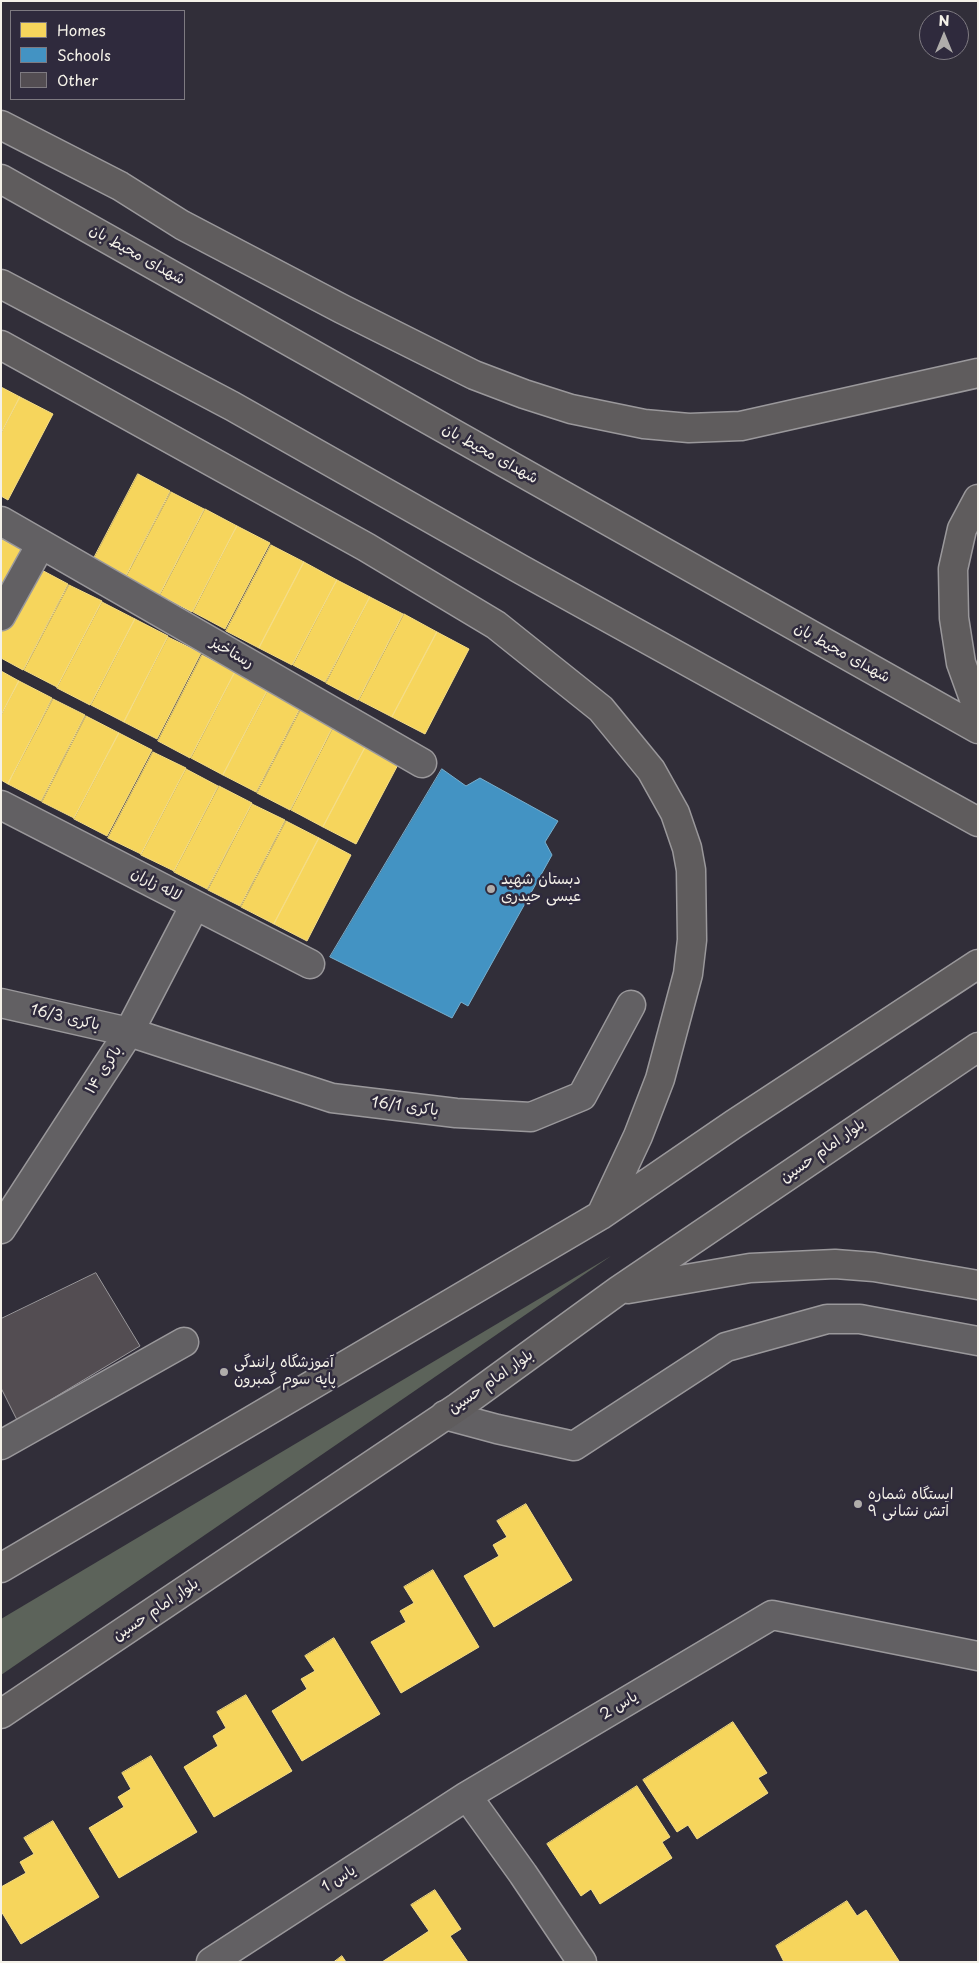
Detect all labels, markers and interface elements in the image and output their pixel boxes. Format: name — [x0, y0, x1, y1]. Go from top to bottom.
legend — [10, 10, 185, 100]
north arrow — [919, 10, 969, 60]
text: N — [938, 10, 950, 31]
text: Homes — [57, 18, 106, 41]
text: Schools — [57, 43, 111, 66]
text: Other — [57, 68, 98, 91]
street label: شهدای محیط بان — [86, 221, 188, 289]
street label: شهدای محیط بان — [439, 420, 541, 488]
street label: شهدای محیط بان — [791, 619, 893, 687]
street label: رستاخیز — [207, 633, 257, 673]
street label: لاله زاران — [128, 865, 184, 905]
place label: دبستان شهید عیسی حیدری — [501, 871, 581, 906]
marker: دبستان شهید عیسی حیدری — [485, 883, 497, 895]
street label: باکری 16/3 — [29, 1001, 101, 1035]
street label: باکری ۱۴ — [82, 1042, 126, 1098]
street label: باکری 16/1 — [370, 1094, 440, 1120]
street label: بلوار امام حسین — [777, 1115, 869, 1187]
street label: بلوار امام حسین — [445, 1346, 537, 1418]
place label: آموزشگاه رانندگی پایه سوم گمبرون — [234, 1354, 336, 1389]
marker: آموزشگاه رانندگی پایه سوم گمبرون — [218, 1366, 230, 1378]
place label: ایستگاه شماره ۹ اتش نشانی — [868, 1486, 953, 1521]
marker: ایستگاه شماره ۹ اتش نشانی — [852, 1498, 864, 1510]
street label: بلوار امام حسین — [110, 1575, 202, 1645]
street label: یاس 2 — [597, 1688, 641, 1724]
street label: یاس 1 — [319, 1861, 359, 1897]

